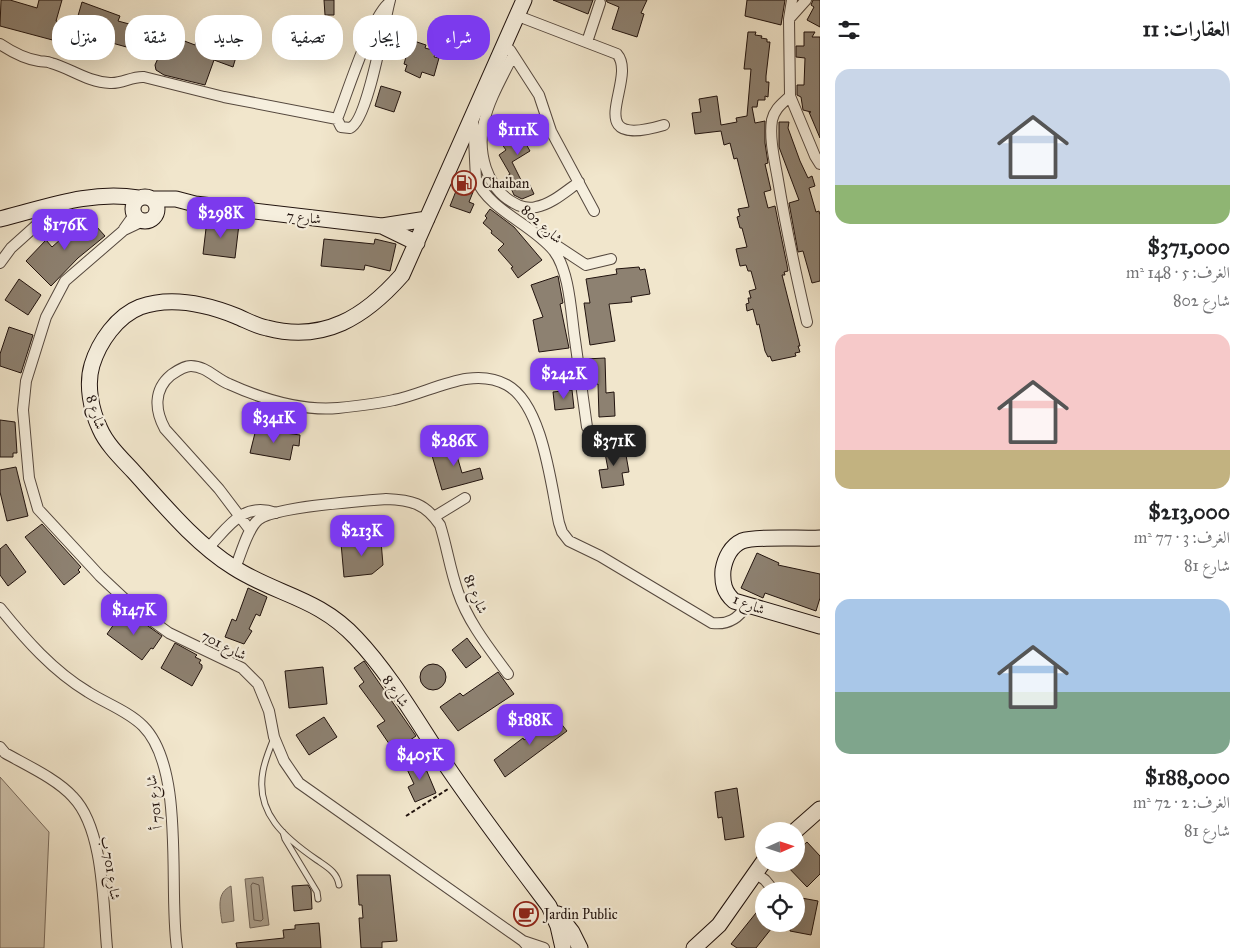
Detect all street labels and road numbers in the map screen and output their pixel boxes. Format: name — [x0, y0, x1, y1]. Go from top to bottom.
street label: شارع 802 — [515, 201, 566, 250]
street label: شارع 7 — [285, 207, 322, 231]
street label: شارع 8 — [79, 393, 109, 432]
street label: شارع 81 — [457, 572, 491, 617]
street label: شارع 1 — [729, 590, 767, 621]
street label: شارع 701 — [197, 627, 249, 667]
street label: شارع 8 — [376, 672, 413, 712]
street label: شارع 701 أ — [141, 773, 169, 830]
street label: شارع 701 ب — [94, 835, 124, 902]

